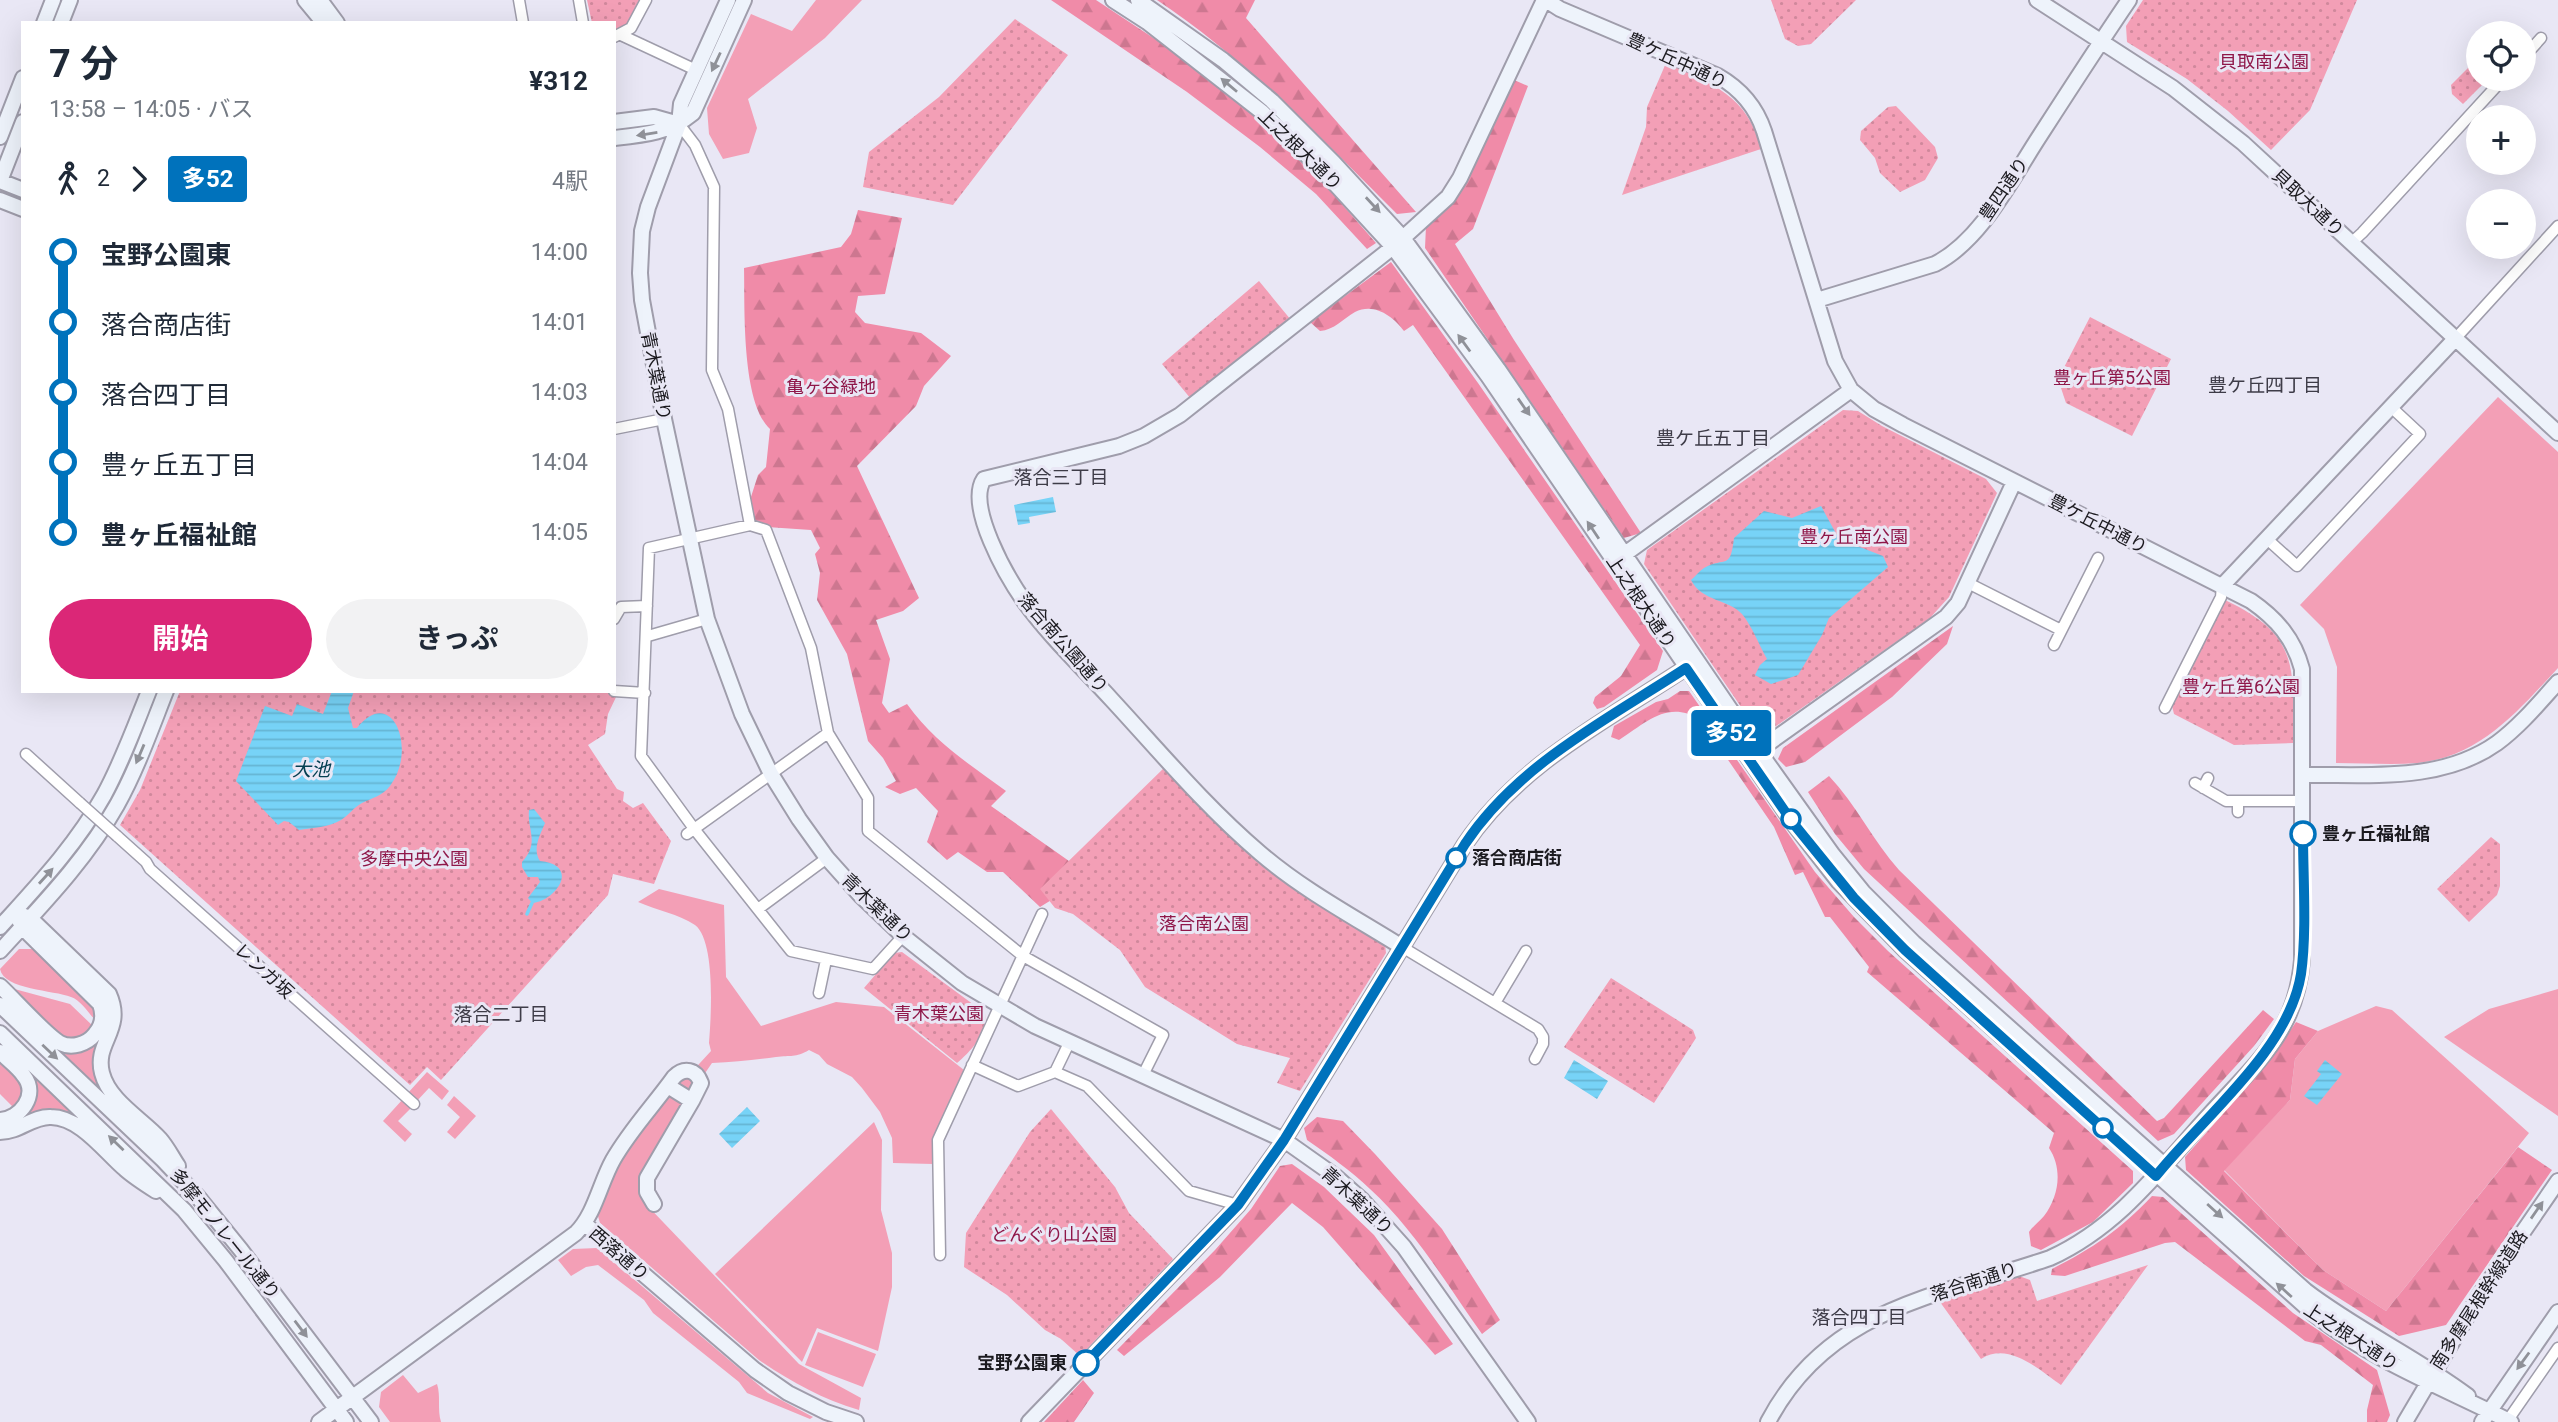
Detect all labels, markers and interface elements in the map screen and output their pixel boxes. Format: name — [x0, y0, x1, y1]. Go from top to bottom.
map controls — [2466, 21, 2536, 259]
button: locate — [2466, 21, 2536, 91]
street label: 豊ケ丘中通り — [1624, 28, 1731, 93]
text: 7 分 — [49, 42, 118, 86]
park label: 貝取南公園 — [2219, 51, 2309, 72]
one-way arrow — [710, 52, 722, 72]
text: ¥312 — [529, 66, 588, 96]
one-way arrow — [1221, 78, 1238, 93]
text: 13:58 – 14:05 · バス — [49, 96, 253, 123]
street label: 上之根大通り — [1254, 105, 1346, 195]
button: + — [2466, 105, 2536, 175]
one-way arrow — [636, 129, 658, 140]
street label: 豊四通り — [1975, 153, 2032, 224]
icon: walk — [49, 160, 87, 198]
icon: forward — [120, 160, 158, 198]
street label: 貝取大通り — [2268, 164, 2348, 241]
text: 2 — [97, 165, 110, 192]
text: 多52 — [182, 165, 233, 193]
text: 4駅 — [552, 168, 588, 195]
button: − — [2466, 189, 2536, 259]
one-way arrow — [1365, 196, 1381, 213]
text: 14:00 — [531, 239, 588, 266]
text: 宝野公園東 — [101, 240, 231, 270]
text: 14:01 — [531, 309, 588, 336]
text: 落合商店街 — [101, 310, 231, 340]
street label: 青木葉通り — [638, 330, 675, 422]
one-way arrow — [1457, 334, 1471, 352]
park label: 豊ヶ丘第5公園 — [2053, 367, 2171, 388]
district label: 豊ケ丘四丁目 — [2208, 374, 2322, 397]
park label: 亀ヶ谷緑地 — [786, 376, 876, 397]
text: 14:03 — [531, 379, 588, 406]
text: 落合四丁目 — [101, 380, 231, 410]
one-way arrow — [1517, 397, 1530, 416]
district label: 豊ケ丘五丁目 — [1656, 427, 1770, 450]
text: 14:04 — [531, 449, 588, 476]
text: 豊ヶ丘五丁目 — [101, 450, 257, 480]
district label: 落合三丁目 — [1013, 466, 1109, 489]
street label: 豊ケ丘中通り — [2045, 490, 2151, 557]
text: 14:05 — [531, 519, 588, 546]
text: 豊ヶ丘福祉館 — [101, 520, 257, 550]
one-way arrow — [1586, 521, 1599, 540]
park label: 豊ヶ丘南公園 — [1800, 526, 1908, 547]
street label: 上之根大通り — [1603, 551, 1680, 652]
street label: 落合南公園通り — [1014, 588, 1113, 697]
button: 開始 — [49, 599, 312, 679]
button: きっぷ — [326, 599, 588, 679]
park label: 豊ヶ丘第6公園 — [2182, 676, 2300, 697]
line badge: 多52 — [1691, 710, 1771, 756]
text: 多52 — [1705, 719, 1757, 747]
one-way arrow — [134, 744, 145, 765]
water label: 大池 — [292, 758, 332, 781]
unlabelled marker — [1781, 809, 1801, 829]
marker: 豊ヶ丘福祉館 — [2290, 821, 2316, 847]
place label: 豊ヶ丘福祉館 — [2322, 823, 2430, 844]
place label: 落合商店街 — [1472, 847, 1562, 868]
park label: 多摩中央公園 — [360, 848, 468, 869]
marker: 落合商店街 — [1446, 848, 1466, 868]
one-way arrow — [38, 867, 54, 885]
street label: 青木葉通り — [838, 869, 917, 946]
park label: 落合南公園 — [1159, 913, 1249, 934]
street label: レンガ坂 — [231, 939, 298, 1003]
district label: 落合二丁目 — [453, 1003, 549, 1026]
park label: 青木葉公園 — [894, 1003, 984, 1024]
one-way arrow — [41, 1044, 58, 1061]
unlabelled marker — [2093, 1118, 2113, 1138]
one-way arrow — [108, 1136, 125, 1152]
street label: 青木葉通り — [1317, 1162, 1397, 1239]
street label: 多摩モノレール通り — [166, 1164, 285, 1303]
one-way arrow — [2530, 1201, 2544, 1219]
one-way arrow — [2206, 1203, 2224, 1219]
street label: 西落通り — [585, 1222, 653, 1285]
park label: どんぐり山公園 — [991, 1224, 1117, 1245]
street label: 南多摩尾根幹線道路 — [2426, 1226, 2532, 1373]
street label: 落合南通り — [1928, 1258, 2020, 1305]
one-way arrow — [2275, 1283, 2292, 1298]
street label: 上之根大通り — [2300, 1298, 2402, 1375]
district label: 落合四丁目 — [1811, 1306, 1907, 1329]
one-way arrow — [294, 1319, 308, 1338]
marker: 宝野公園東 — [1073, 1350, 1099, 1376]
place label: 宝野公園東 — [977, 1352, 1067, 1373]
one-way arrow — [2516, 1352, 2530, 1370]

